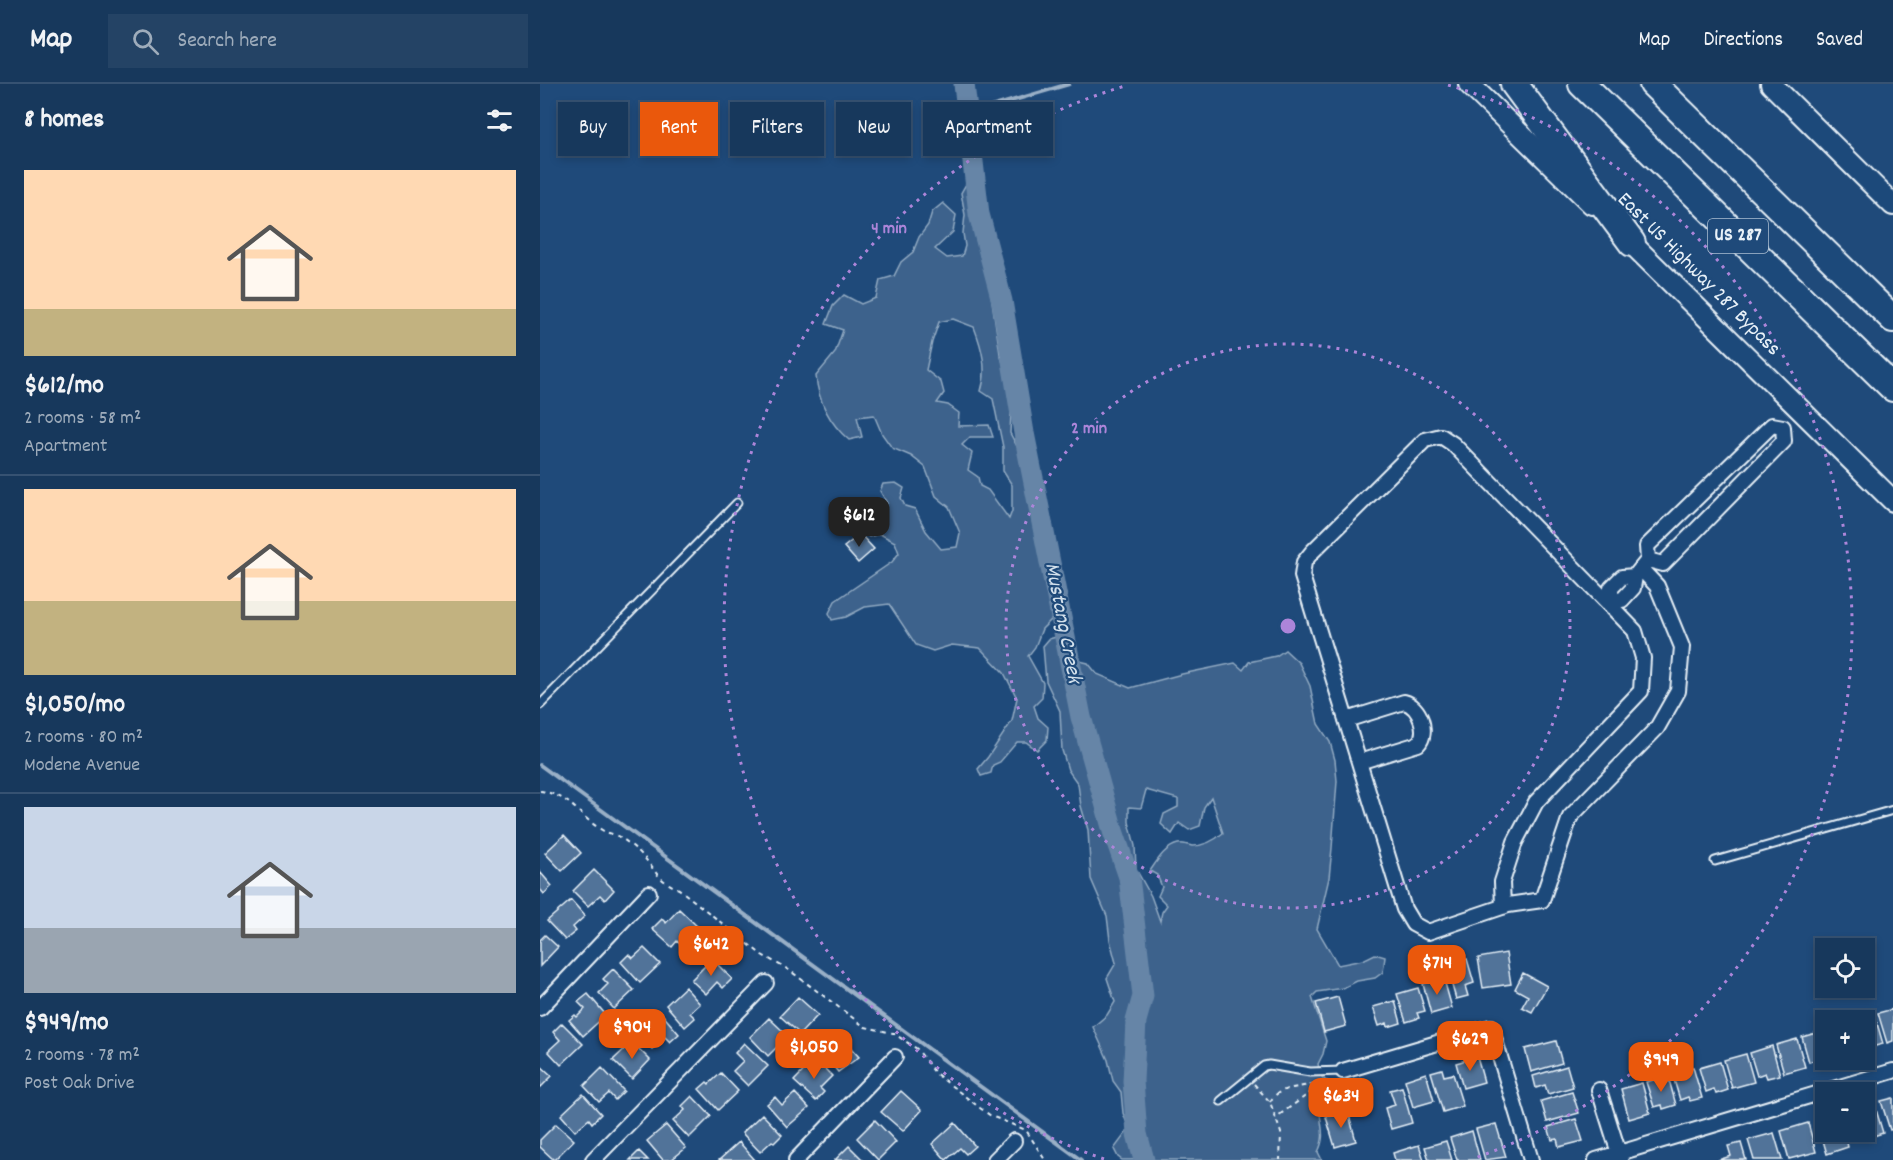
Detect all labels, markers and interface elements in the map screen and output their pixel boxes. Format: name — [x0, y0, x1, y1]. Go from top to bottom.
search box — [108, 14, 528, 68]
text: Map — [30, 21, 72, 61]
icon: search — [129, 25, 162, 58]
text: Search here — [177, 26, 277, 57]
text: Map — [1639, 26, 1670, 56]
text: Directions — [1703, 26, 1783, 56]
text: Saved — [1816, 26, 1863, 56]
text: 8 homes — [24, 102, 104, 139]
chip: Buy — [558, 102, 628, 156]
chip: Rent — [640, 102, 718, 156]
chip: Filters — [730, 102, 824, 156]
chip: New — [836, 102, 911, 156]
chip: Apartment — [923, 102, 1053, 156]
icon: filters — [483, 104, 516, 137]
street label: East US Highway 287 Bypass — [1609, 186, 1787, 364]
icon: home — [216, 209, 324, 317]
text: 4 min — [871, 217, 907, 242]
road number: US 287 — [1708, 219, 1768, 253]
text: $612/mo — [24, 368, 104, 405]
text: 2 rooms · 58 m² — [24, 405, 141, 433]
text: 2 min — [1071, 417, 1107, 442]
text: Apartment — [24, 433, 107, 461]
pin: $612 — [823, 497, 895, 548]
text: $612 — [842, 502, 876, 530]
icon: home — [216, 528, 324, 636]
water label: Mustang Creek — [1035, 560, 1089, 688]
centre of rings — [1278, 616, 1298, 636]
text: $1,050/mo — [24, 687, 125, 724]
text: 2 rooms · 80 m² — [24, 724, 143, 752]
text: Modene Avenue — [24, 752, 140, 780]
icon: home — [216, 846, 324, 954]
pin: $642 — [675, 926, 747, 977]
text: $642 — [693, 931, 729, 959]
map controls — [1815, 938, 1875, 1142]
button: locate — [1815, 938, 1875, 998]
pin: $714 — [1401, 945, 1473, 996]
text: $714 — [1422, 950, 1452, 978]
text: $949/mo — [24, 1005, 109, 1042]
pin: $904 — [596, 1009, 668, 1060]
button: + — [1815, 1010, 1875, 1070]
text: $904 — [613, 1014, 651, 1042]
pin: $629 — [1434, 1021, 1506, 1072]
text: $629 — [1451, 1026, 1489, 1054]
pin: $1,050 — [765, 1029, 863, 1080]
text: $1,050 — [789, 1034, 839, 1062]
text: 2 rooms · 78 m² — [24, 1042, 140, 1070]
pin: $949 — [1625, 1042, 1697, 1093]
text: $949 — [1643, 1047, 1679, 1075]
text: Post Oak Drive — [24, 1070, 135, 1098]
pin: $634 — [1305, 1078, 1377, 1129]
button: − — [1815, 1082, 1875, 1142]
text: $634 — [1322, 1083, 1360, 1111]

